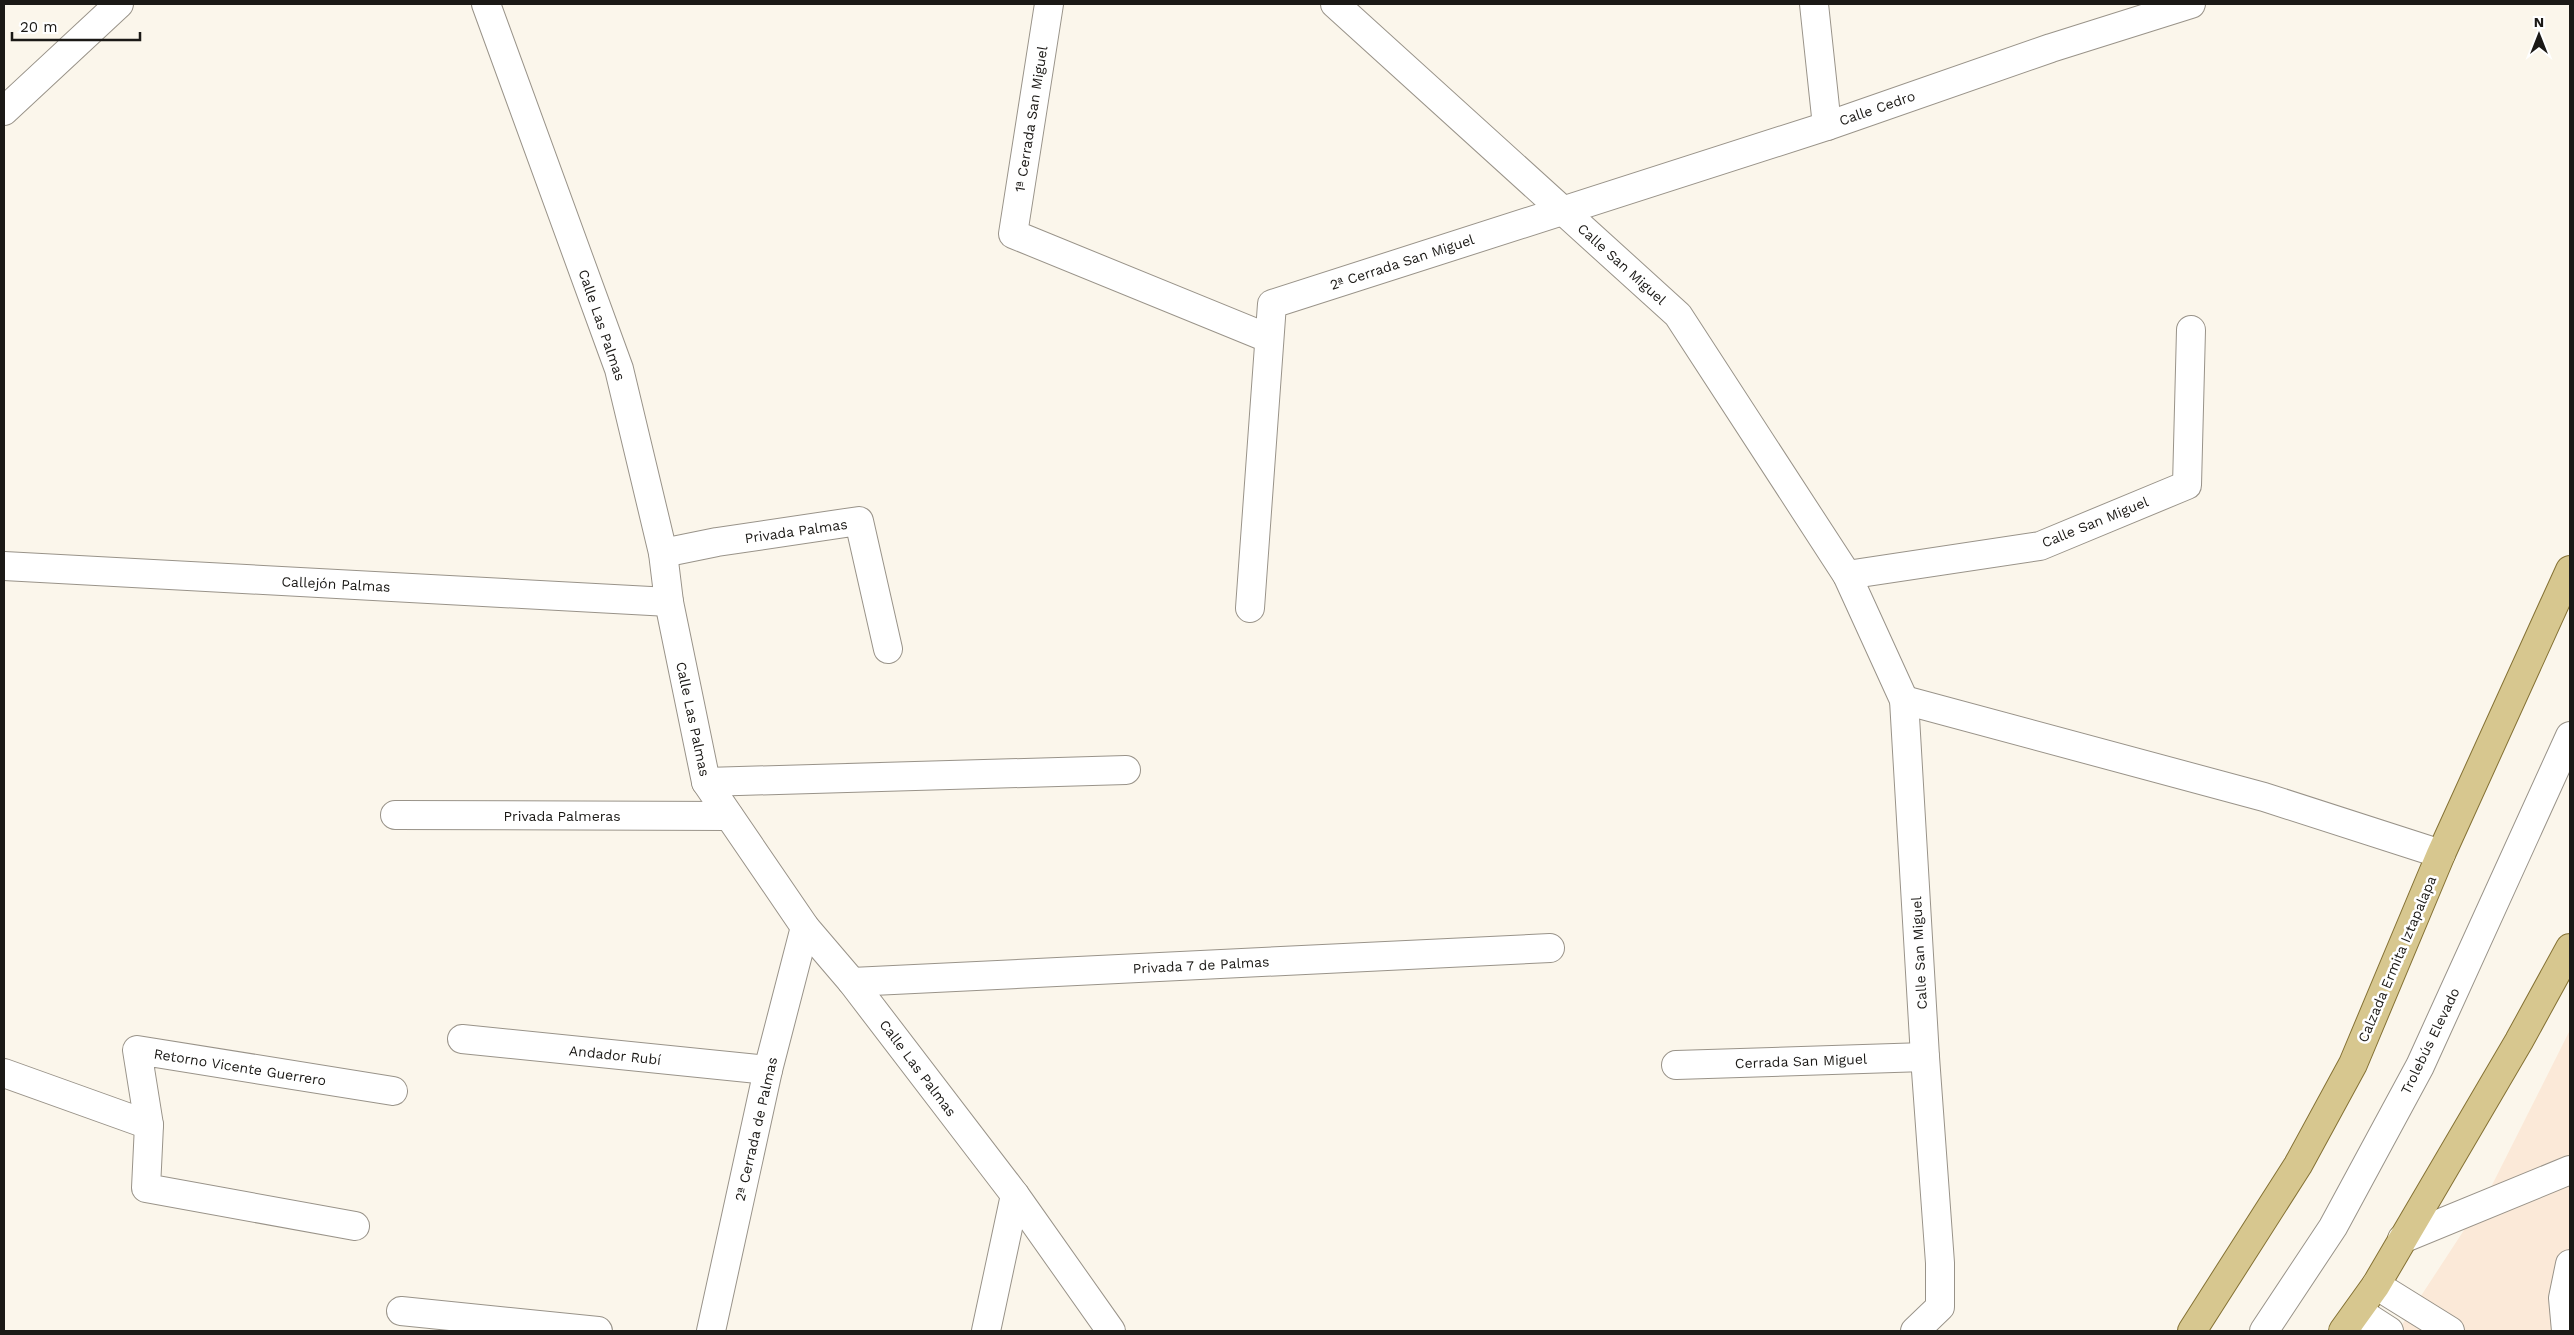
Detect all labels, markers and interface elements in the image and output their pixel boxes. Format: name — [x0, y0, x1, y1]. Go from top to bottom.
scale bar — [12, 10, 140, 42]
north arrow — [2514, 10, 2564, 60]
text: N — [2534, 14, 2544, 30]
text: 20 m — [20, 18, 58, 36]
street label: 1ª Cerrada San Miguel — [1012, 44, 1051, 193]
street label: Calle Cedro — [1837, 88, 1917, 128]
street label: Calle San Miguel — [1575, 220, 1670, 308]
street label: 2ª Cerrada San Miguel — [1328, 231, 1477, 293]
street label: Calle Las Palmas — [575, 267, 629, 383]
street label: Calle San Miguel — [2039, 493, 2151, 551]
street label: Privada Palmas — [744, 516, 848, 546]
street label: Callejón Palmas — [281, 573, 391, 595]
street label: Calle Las Palmas — [673, 660, 713, 778]
street label: Privada Palmeras — [503, 808, 621, 824]
street label: Calzada Ermita Iztapalapa — [2355, 873, 2439, 1045]
street label: Calle San Miguel — [1908, 895, 1930, 1010]
street label: Privada 7 de Palmas — [1132, 953, 1270, 977]
street label: Trolebús Elevado — [2397, 985, 2463, 1097]
street label: Calle Las Palmas — [876, 1017, 960, 1119]
street label: Andador Rubí — [568, 1042, 662, 1068]
street label: Retorno Vicente Guerrero — [153, 1045, 327, 1089]
street label: Cerrada San Miguel — [1735, 1051, 1868, 1071]
street label: 2ª Cerrada de Palmas — [732, 1055, 780, 1203]

